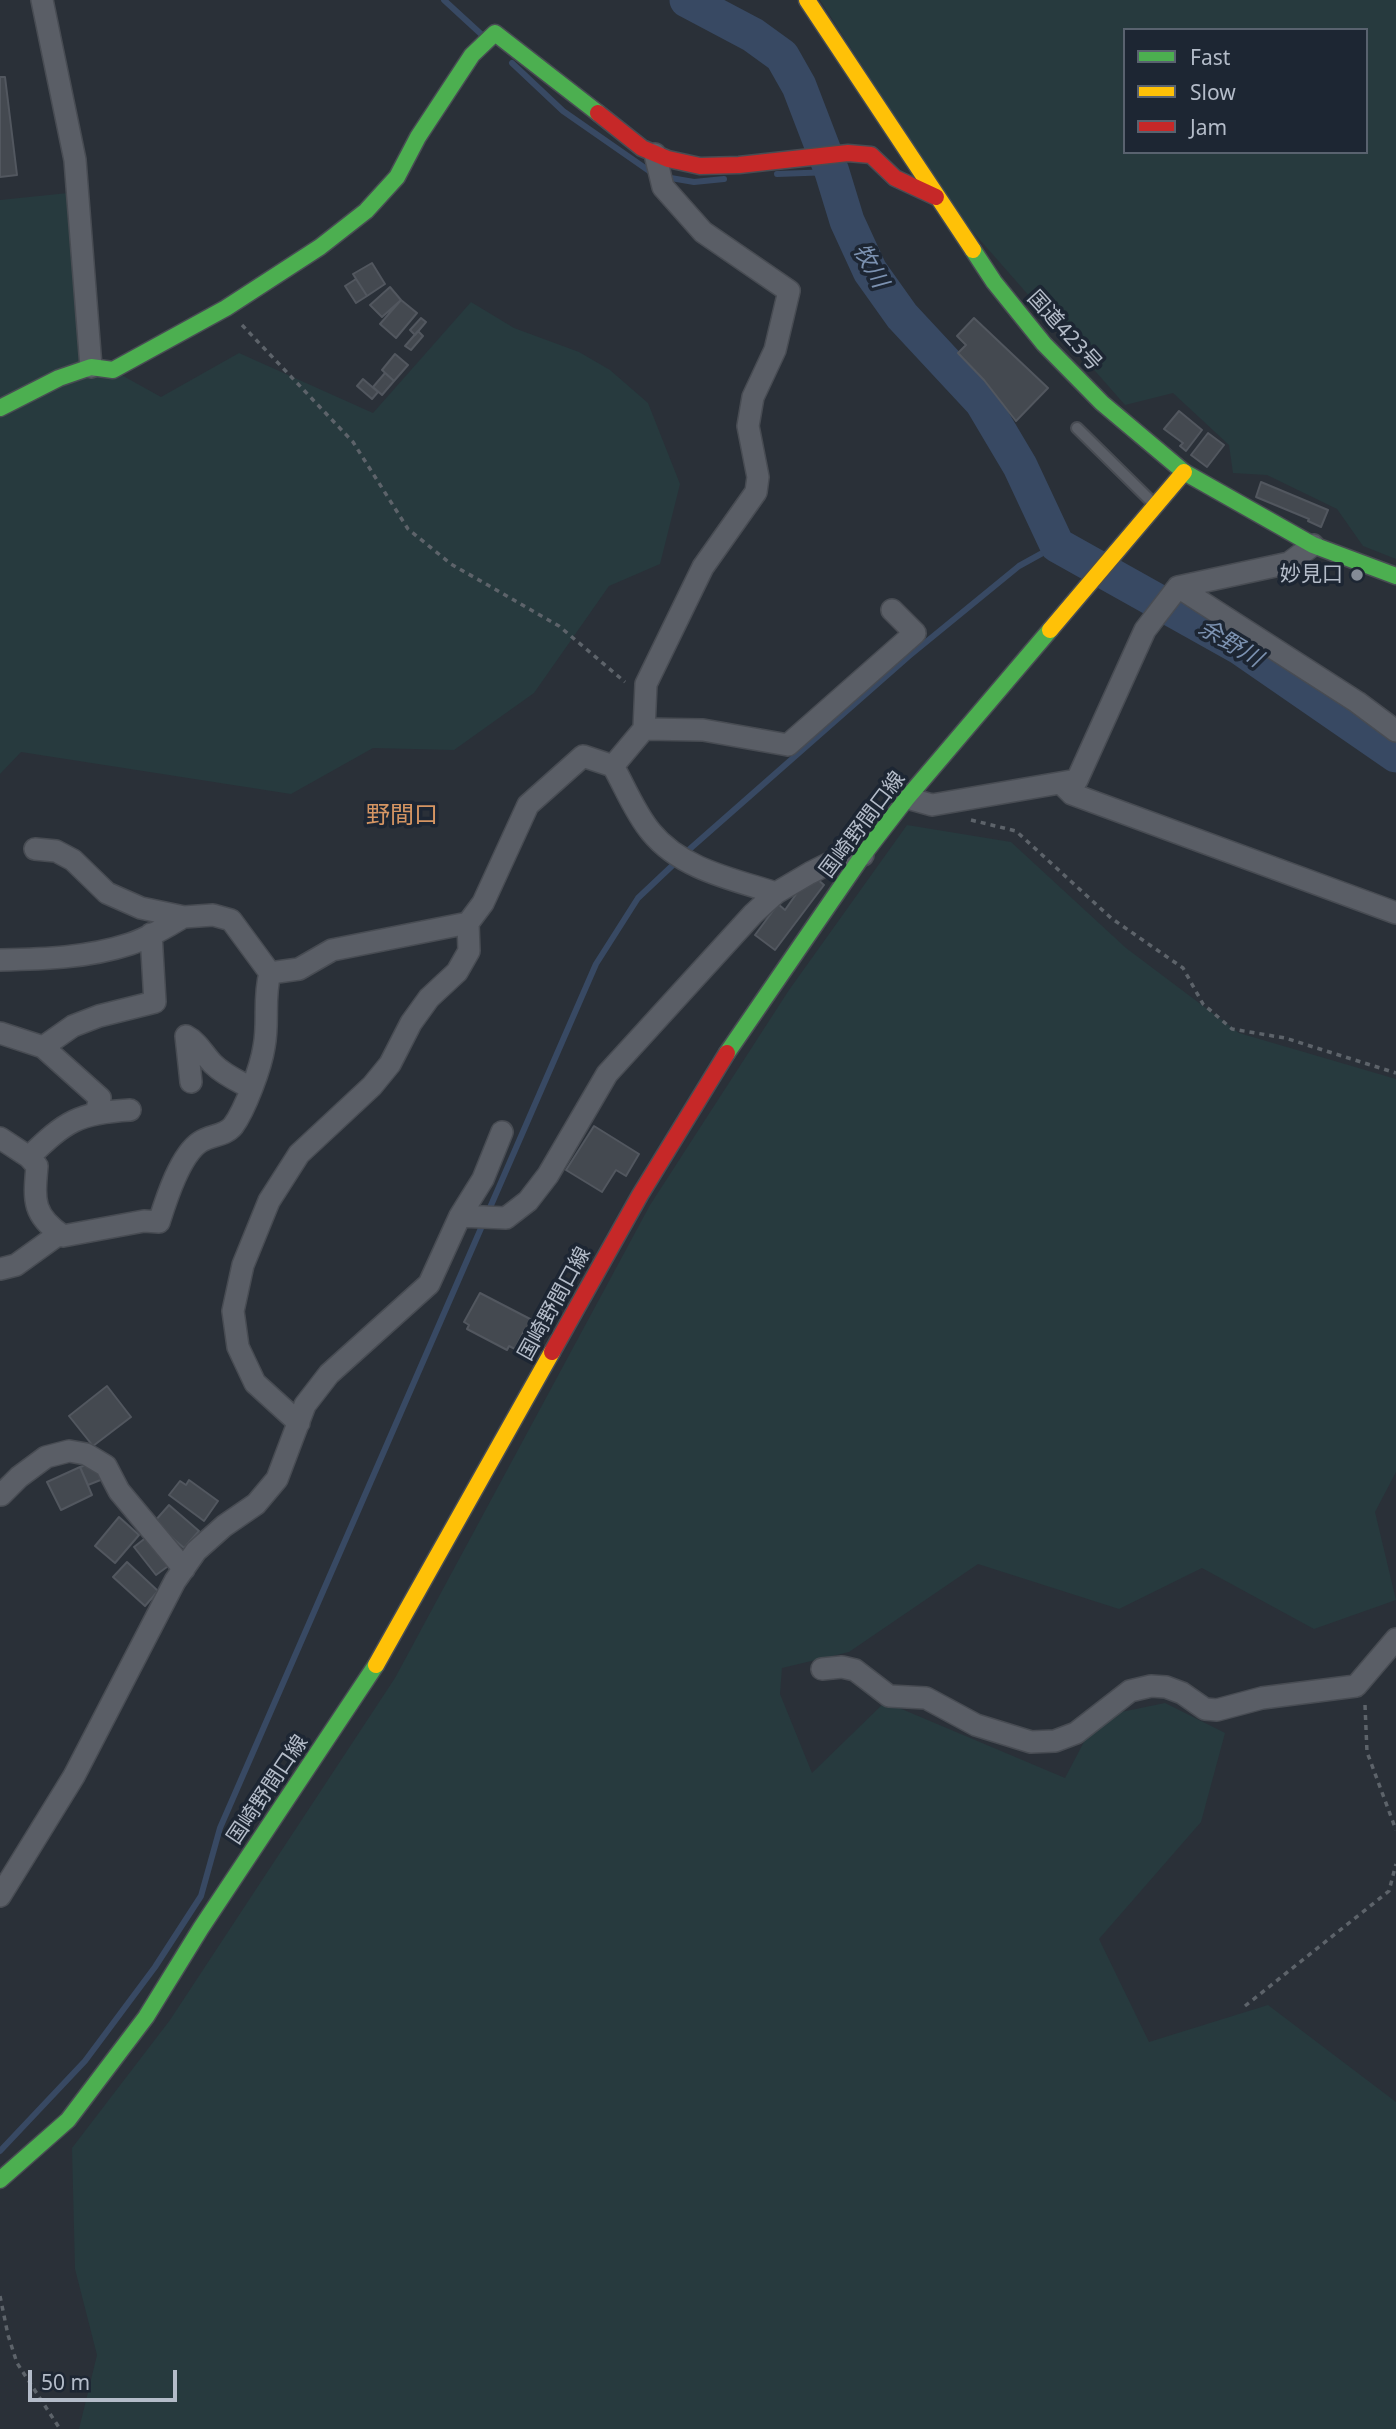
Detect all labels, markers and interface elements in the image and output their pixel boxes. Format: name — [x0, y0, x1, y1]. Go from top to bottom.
legend — [1123, 28, 1368, 154]
text: Fast — [1190, 43, 1230, 71]
text: Slow — [1190, 78, 1236, 106]
text: Jam — [1190, 113, 1227, 141]
water label: 牧川 — [847, 239, 893, 293]
street label: 国道423号 — [1022, 286, 1106, 376]
place label: 妙見口 — [1280, 562, 1343, 588]
marker: 妙見口 — [1349, 567, 1365, 583]
water label: 余野川 — [1193, 614, 1267, 674]
street label: 国崎野間口線 — [815, 767, 911, 883]
district label: 野間口 — [366, 802, 438, 830]
street label: 国崎野間口線 — [513, 1243, 597, 1365]
street label: 国崎野間口線 — [222, 1731, 314, 1849]
scale bar — [32, 2356, 180, 2400]
text: 50 m — [41, 2368, 90, 2396]

